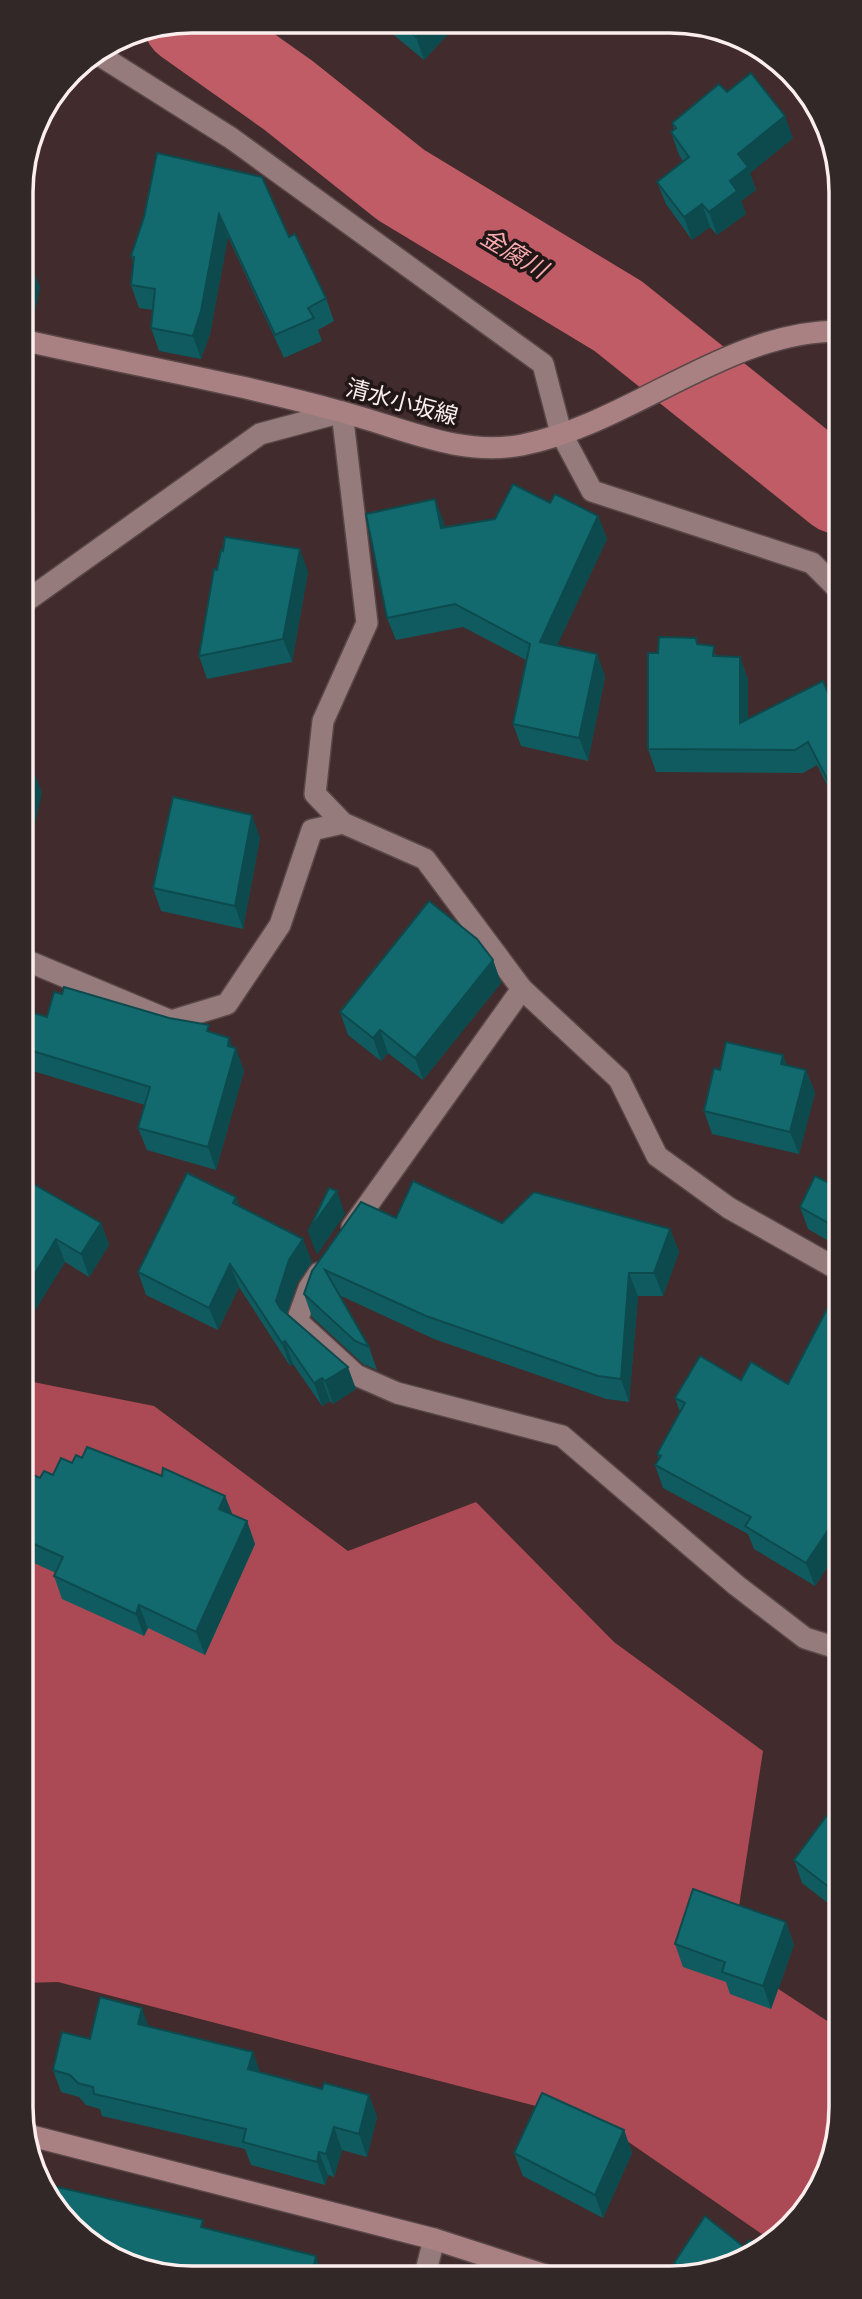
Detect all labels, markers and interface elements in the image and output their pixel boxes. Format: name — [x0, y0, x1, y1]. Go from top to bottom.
water label: 金腐川 — [476, 222, 555, 286]
street label: 清水小坂線 — [343, 374, 461, 430]

